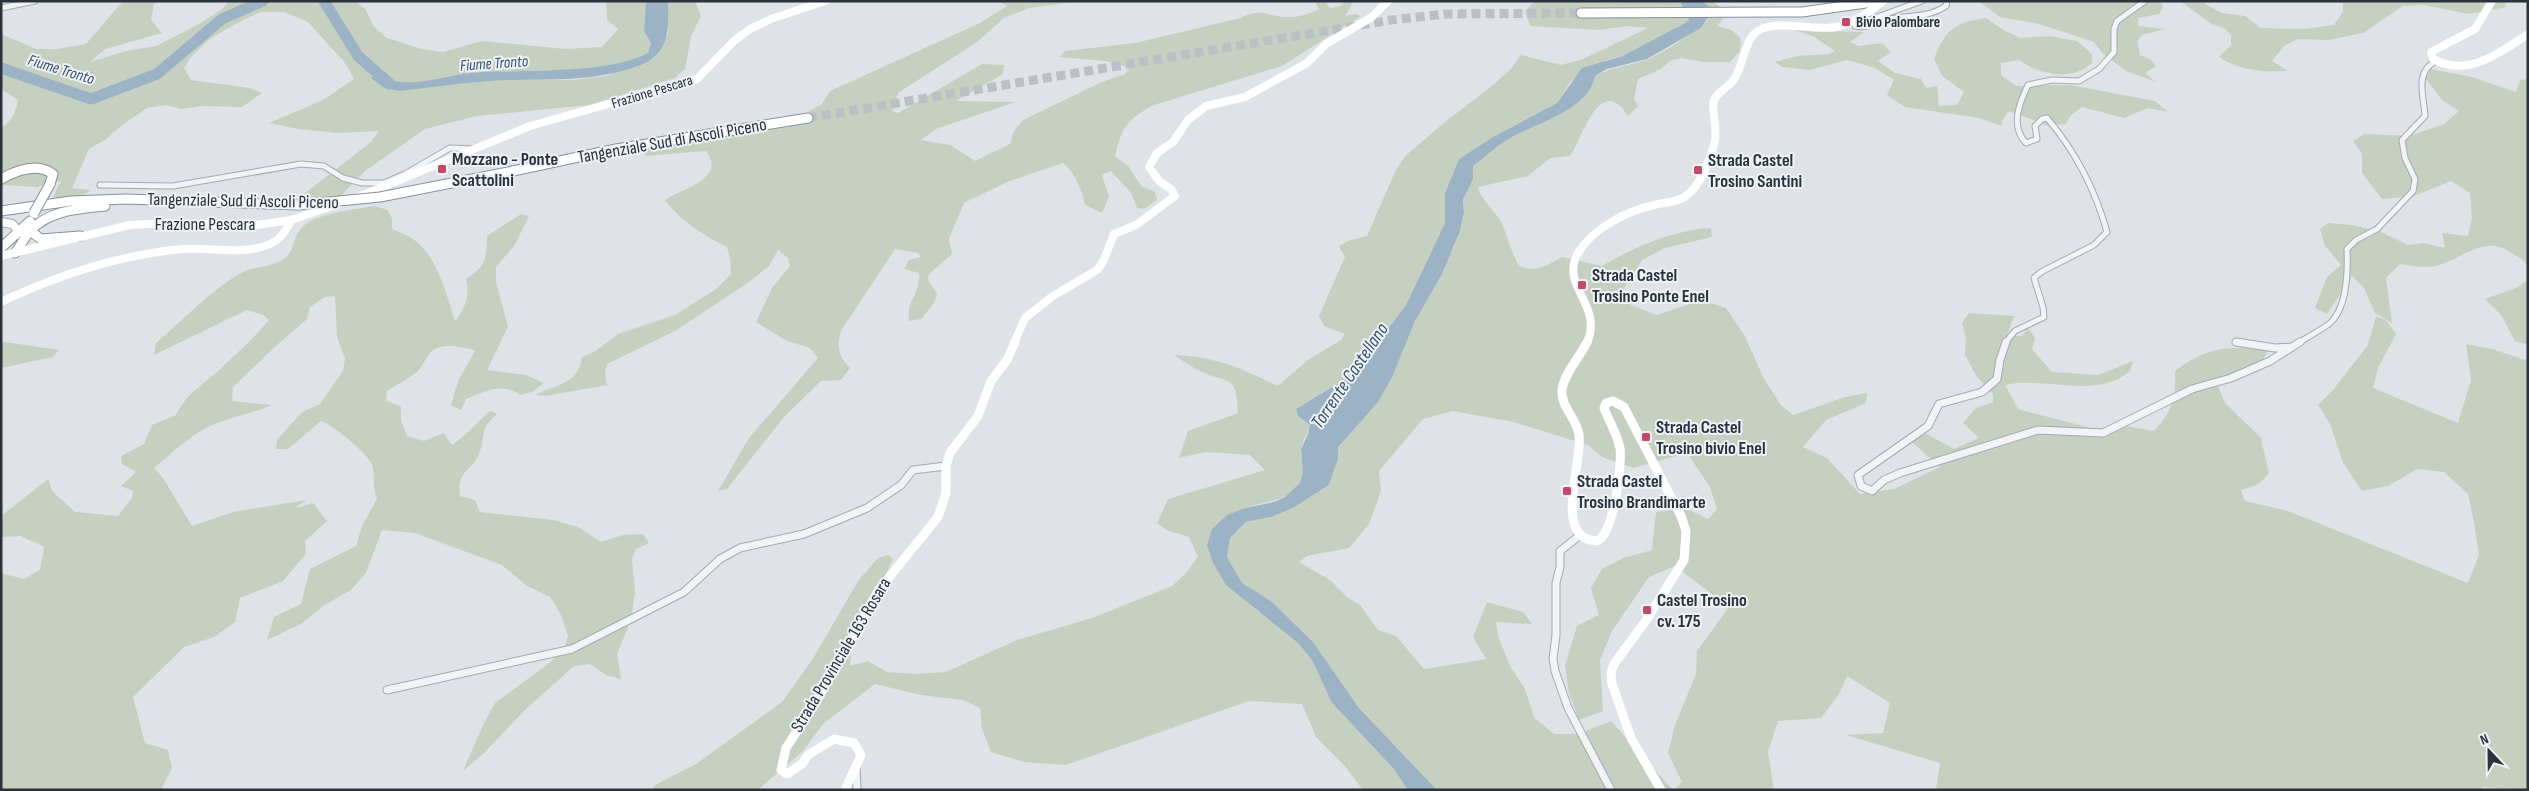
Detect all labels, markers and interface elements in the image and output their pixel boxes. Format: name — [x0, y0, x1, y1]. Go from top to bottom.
place label: Bivio Palombare — [1856, 13, 1940, 32]
marker: Bivio Palombare — [1840, 16, 1852, 28]
water label: Fiume Tronto — [26, 51, 97, 89]
water label: Fiume Tronto — [459, 52, 529, 76]
street label: Frazione Pescara — [609, 71, 695, 113]
street label: Tangenziale Sud di Ascoli Piceno — [576, 114, 768, 168]
place label: Mozzano - Ponte Scattolini — [452, 149, 558, 191]
place label: Strada Castel Trosino Santini — [1708, 150, 1802, 192]
marker: Mozzano - Ponte Scattolini — [436, 163, 448, 175]
marker: Strada Castel Trosino Santini — [1692, 164, 1704, 176]
street label: Tangenziale Sud di Ascoli Piceno — [147, 189, 339, 213]
street label: Frazione Pescara — [155, 214, 255, 235]
place label: Strada Castel Trosino Ponte Enel — [1592, 265, 1709, 307]
marker: Strada Castel Trosino Ponte Enel — [1576, 279, 1588, 291]
water label: Torrente Castellano — [1306, 319, 1394, 433]
place label: Strada Castel Trosino bivio Enel — [1656, 417, 1766, 459]
marker: Strada Castel Trosino bivio Enel — [1640, 431, 1652, 443]
place label: Strada Castel Trosino Brandimarte — [1577, 471, 1706, 513]
marker: Strada Castel Trosino Brandimarte — [1561, 485, 1573, 497]
street label: Strada Provinciale 163 Rosara — [787, 574, 895, 736]
place label: Castel Trosino cv. 175 — [1657, 590, 1747, 632]
marker: Castel Trosino cv. 175 — [1641, 604, 1653, 616]
north arrow — [2464, 726, 2514, 776]
text: N — [2478, 730, 2491, 749]

